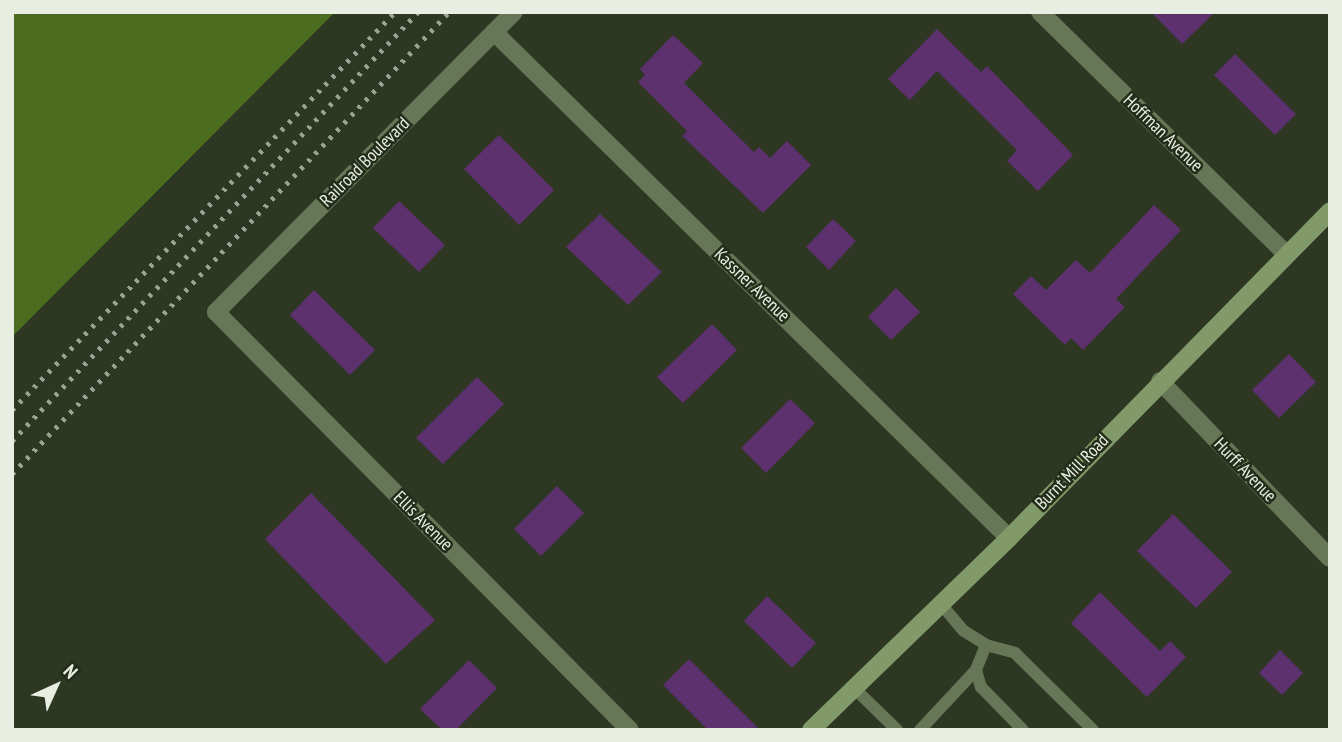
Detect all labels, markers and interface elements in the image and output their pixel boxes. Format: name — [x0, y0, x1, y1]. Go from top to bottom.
street label: Hoffman Avenue — [1119, 90, 1207, 176]
street label: Railroad Boulevard — [316, 113, 414, 211]
street label: Kassner Avenue — [709, 243, 795, 327]
street label: Burnt Mill Road — [1031, 430, 1113, 514]
street label: Hurff Avenue — [1209, 433, 1281, 507]
street label: Ellis Avenue — [389, 487, 457, 555]
north arrow — [21, 651, 91, 721]
text: N — [59, 659, 83, 683]

